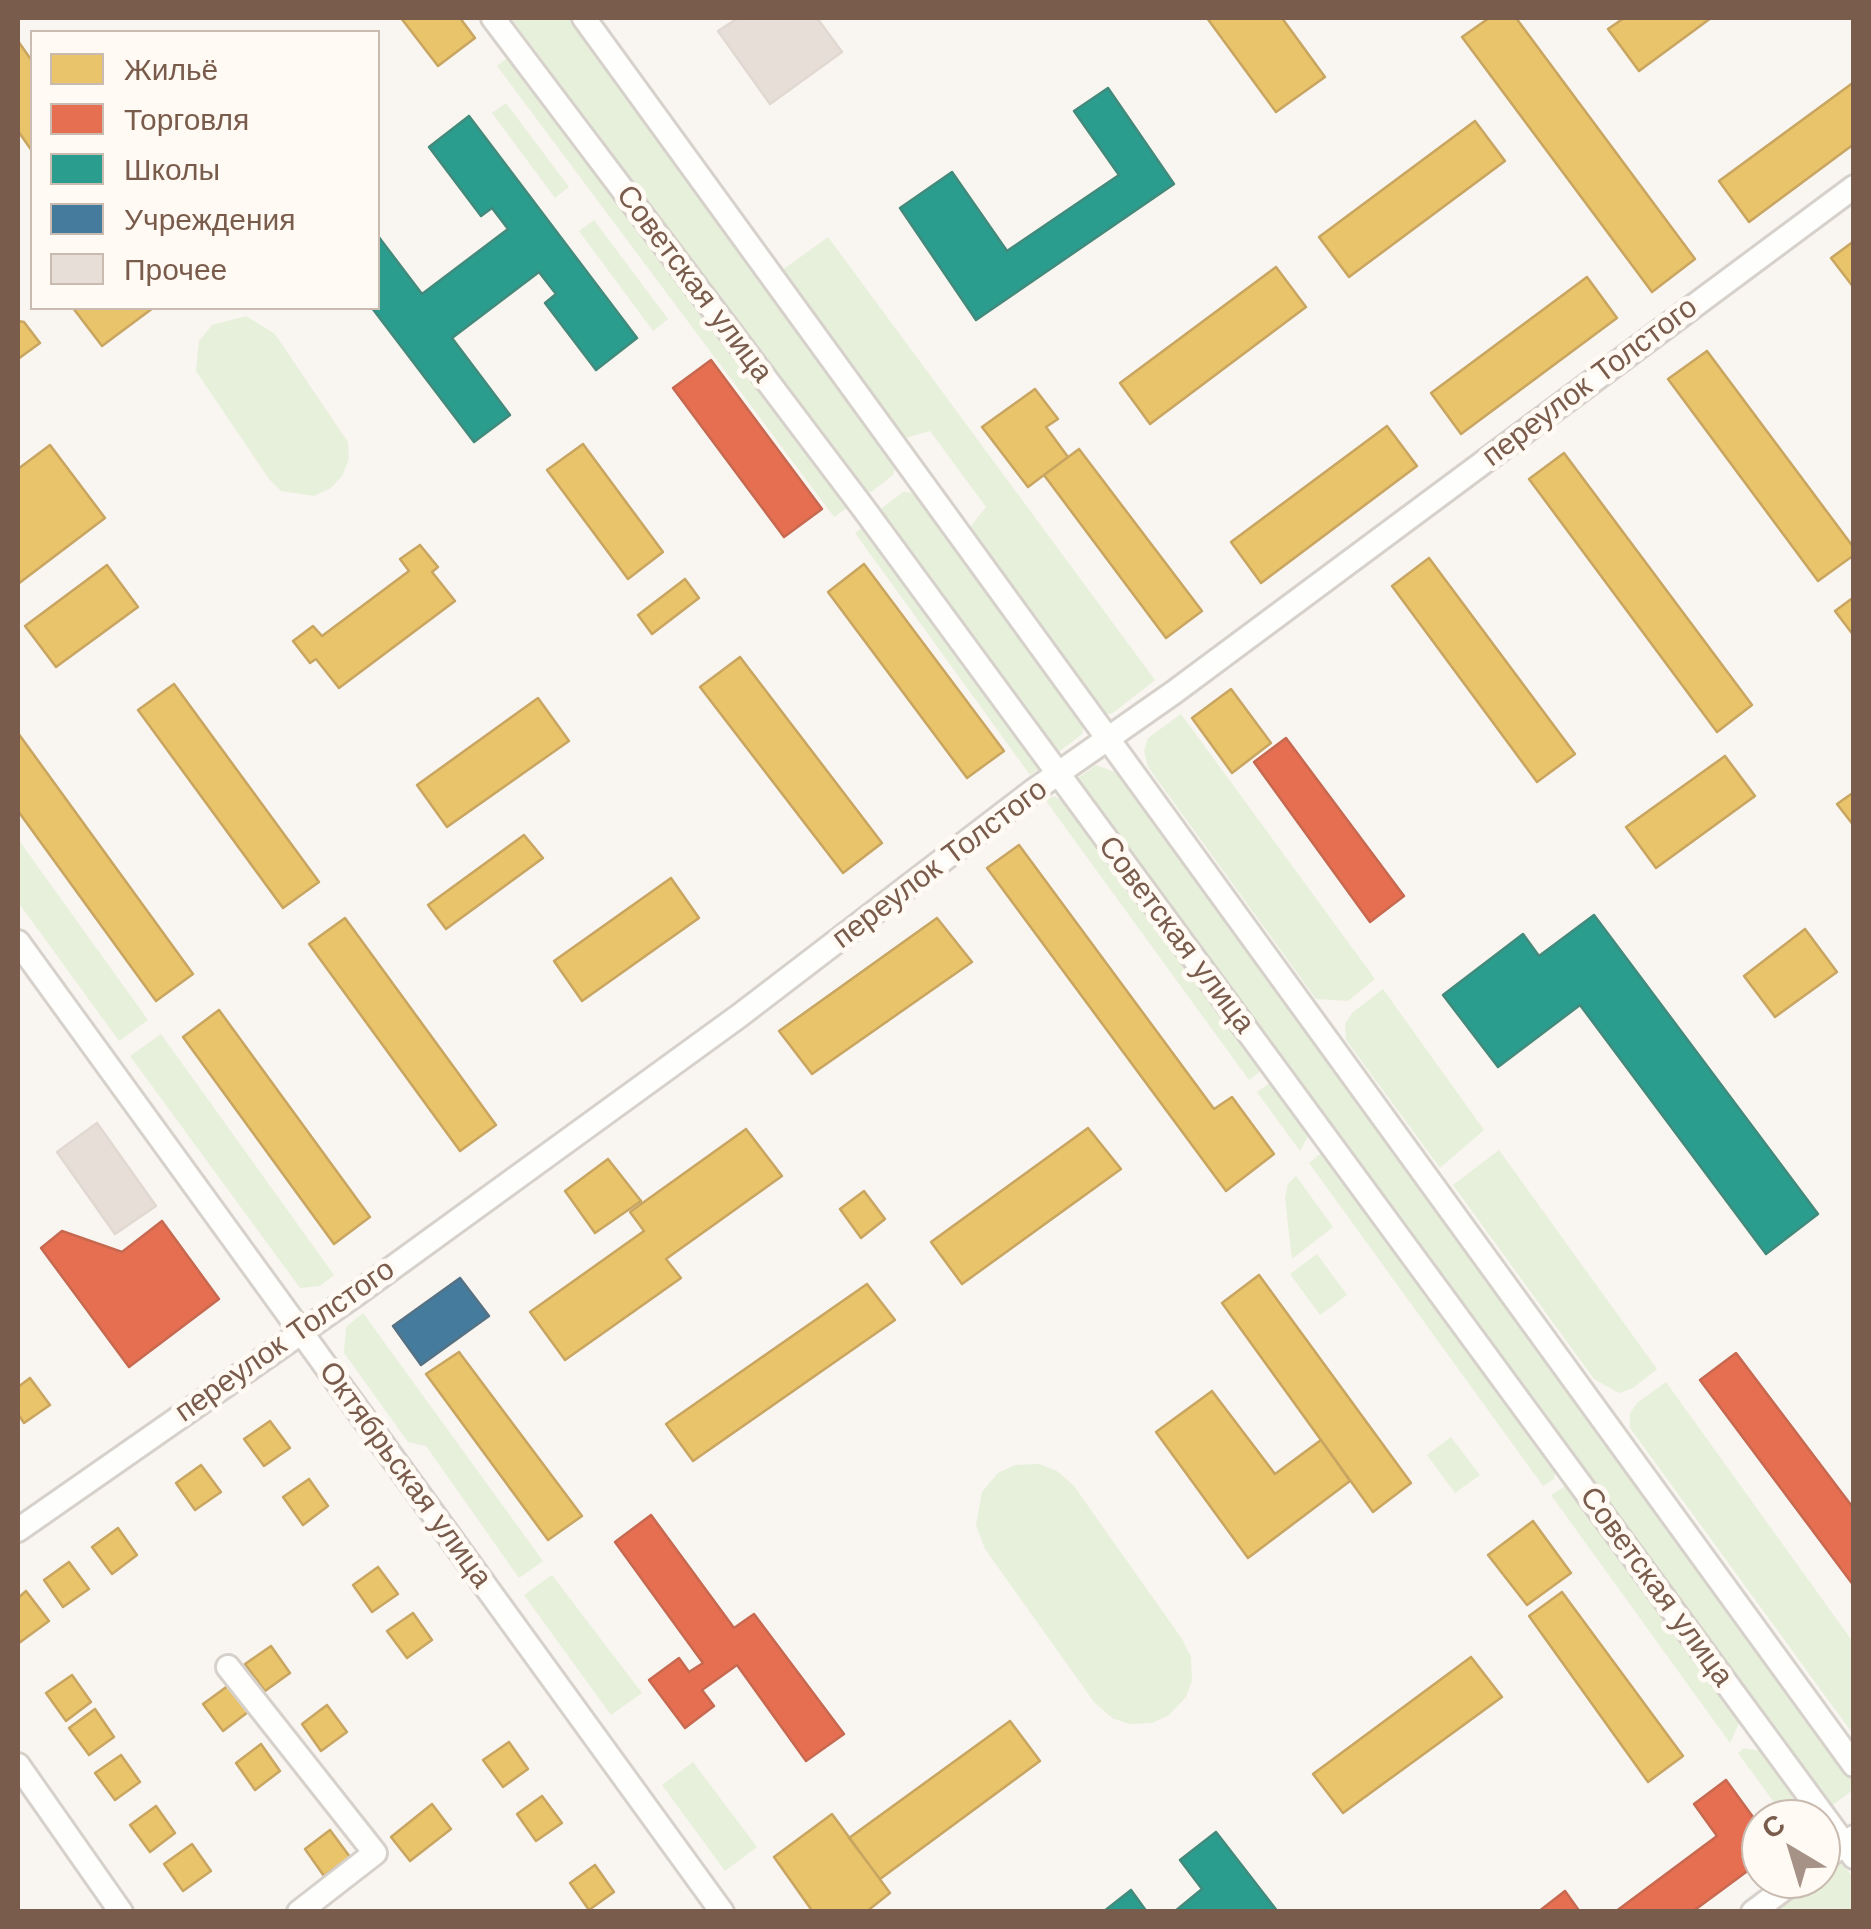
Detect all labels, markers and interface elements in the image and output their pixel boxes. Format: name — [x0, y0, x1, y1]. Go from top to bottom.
legend — [30, 30, 380, 310]
text: Жильё — [124, 52, 218, 87]
text: Торговля — [124, 102, 249, 137]
text: Школы — [124, 152, 220, 187]
street label: Советская улица — [608, 178, 780, 390]
text: Учреждения — [124, 202, 296, 237]
text: Прочее — [124, 252, 227, 287]
street label: переулок Толстого — [1475, 289, 1705, 475]
street label: переулок Толстого — [825, 771, 1055, 957]
street label: Советская улица — [1090, 829, 1262, 1041]
street label: переулок Толстого — [168, 1252, 402, 1430]
street label: Октябрьская улица — [311, 1355, 499, 1595]
street label: Советская улица — [1572, 1480, 1740, 1694]
north arrow — [1741, 1799, 1841, 1899]
text: С — [1755, 1807, 1792, 1846]

